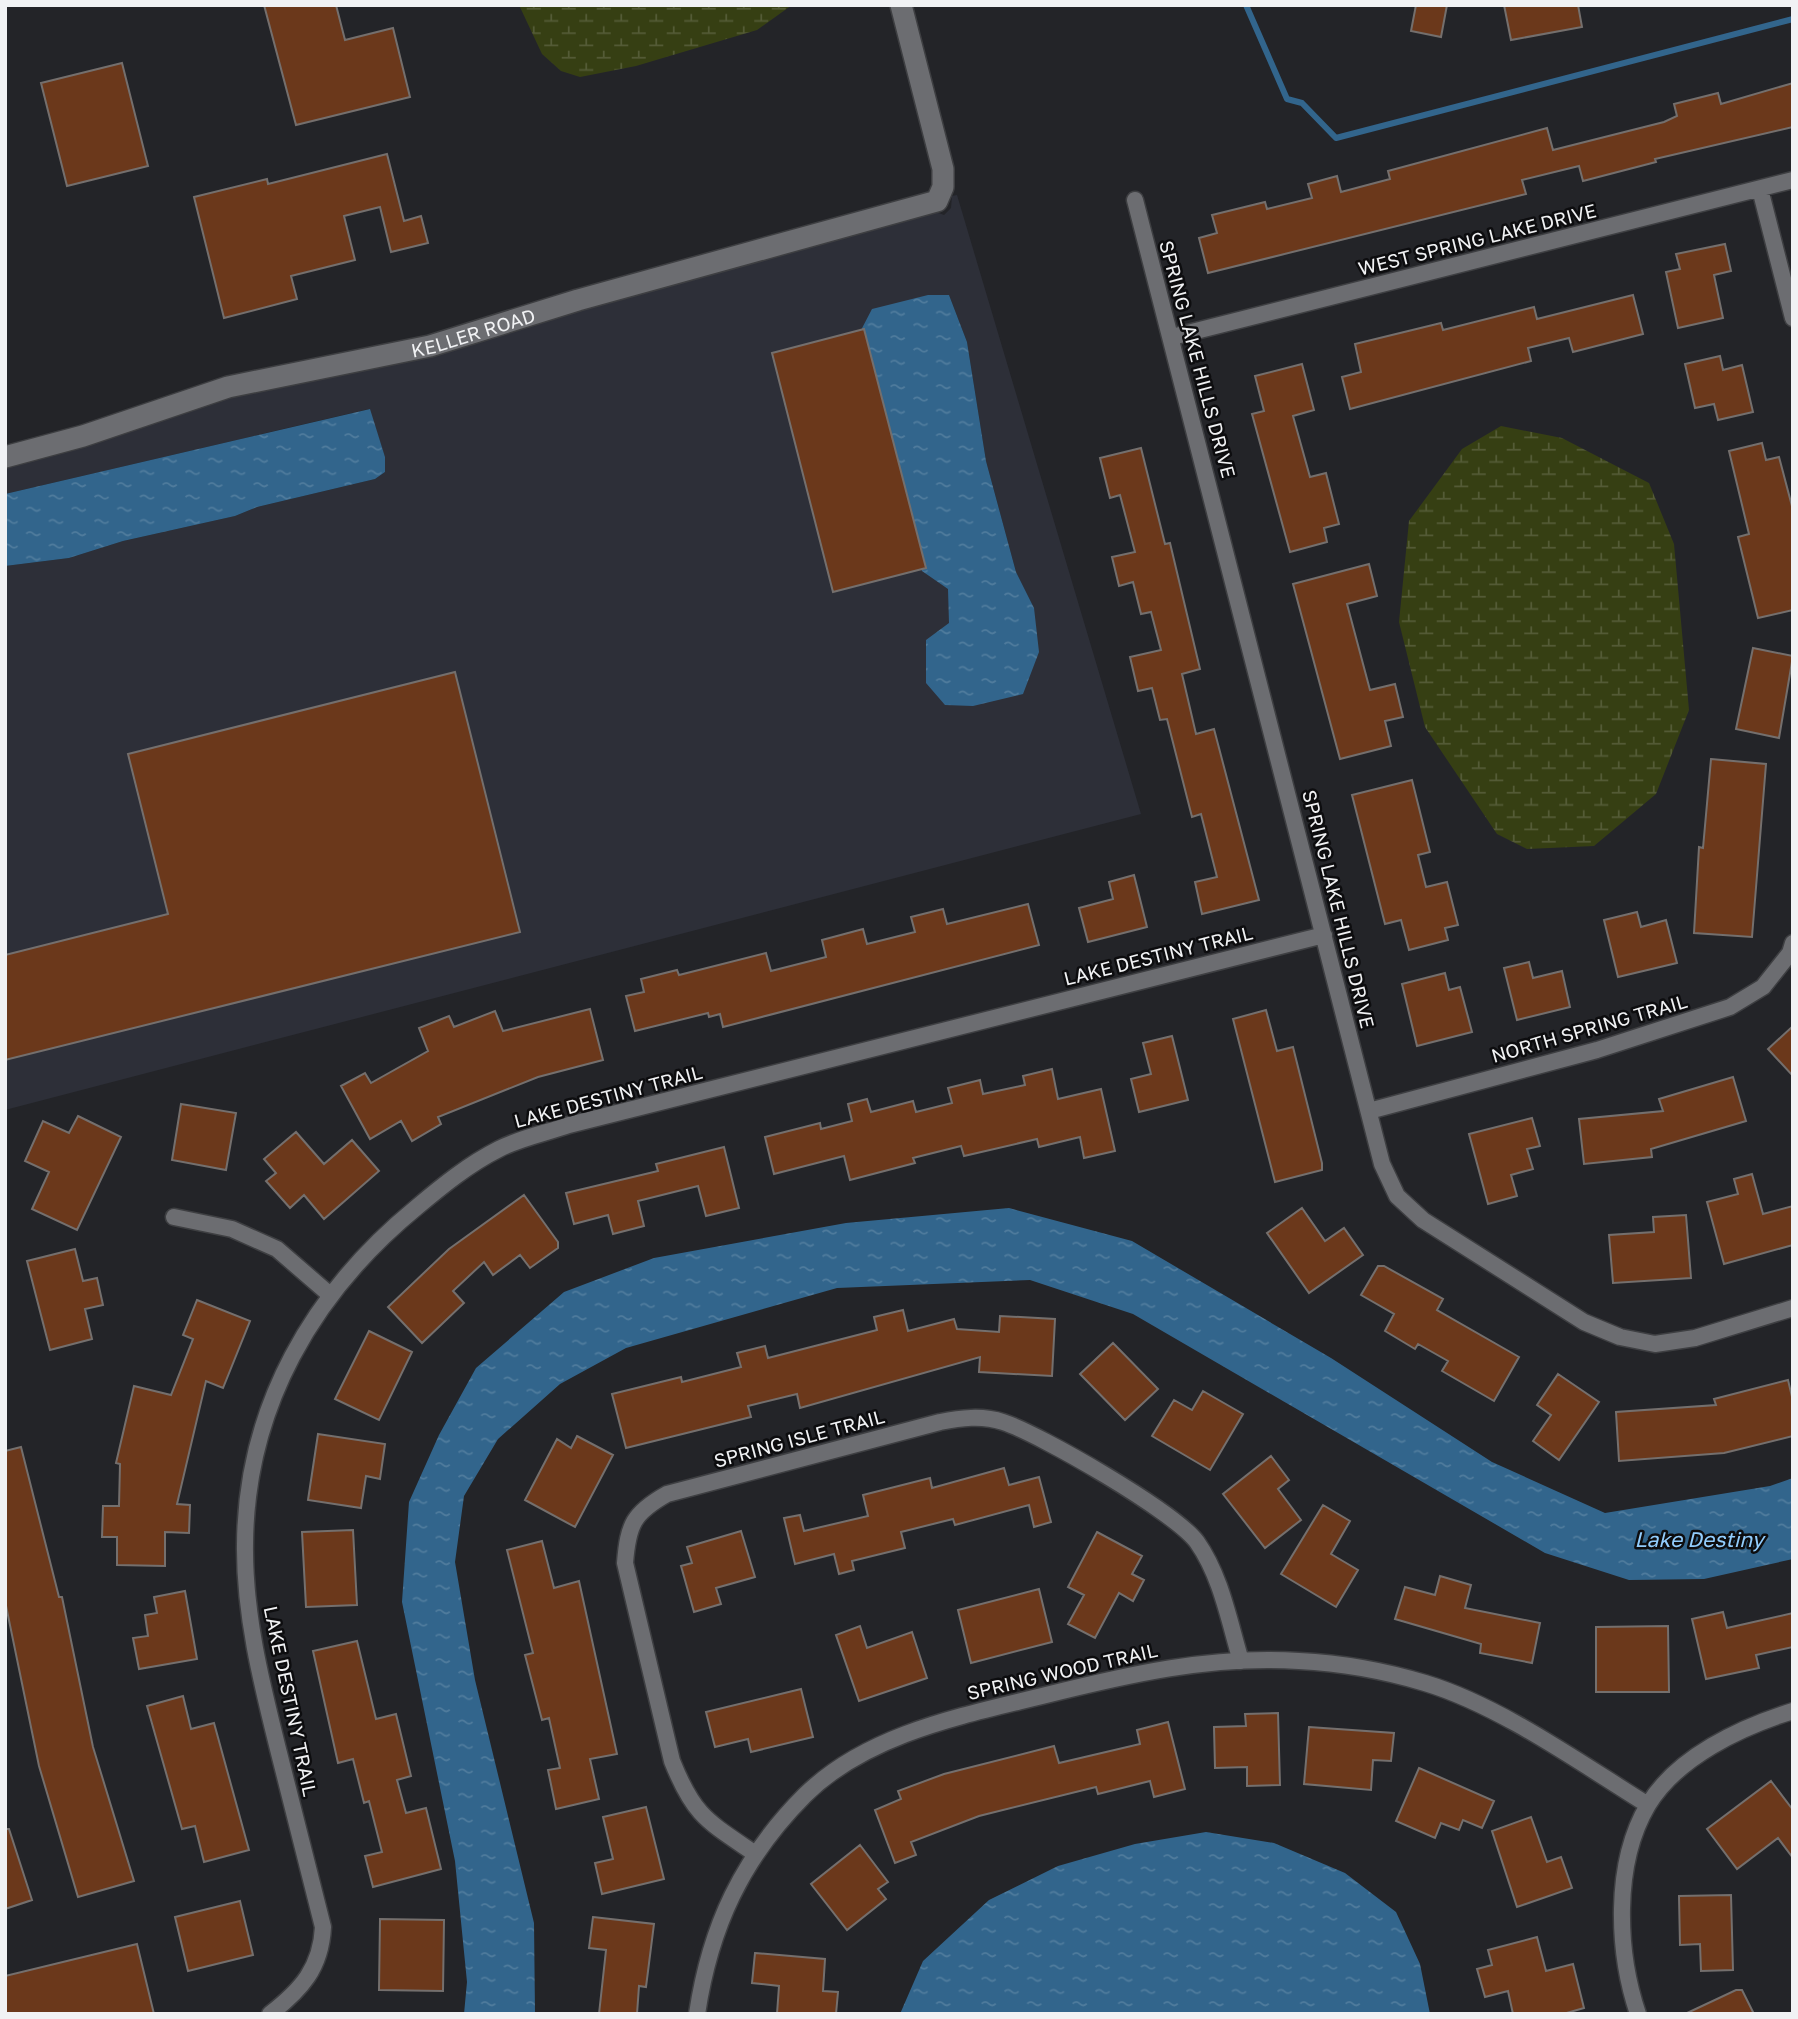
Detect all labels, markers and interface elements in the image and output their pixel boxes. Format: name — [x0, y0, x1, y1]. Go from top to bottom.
street label: WEST SPRING LAKE DRIVE — [1356, 198, 1598, 280]
street label: SPRING LAKE HILLS DRIVE — [1155, 238, 1241, 480]
street label: KELLER ROAD — [409, 303, 538, 361]
street label: SPRING LAKE HILLS DRIVE — [1298, 787, 1380, 1031]
street label: LAKE DESTINY TRAIL — [1061, 920, 1255, 990]
street label: NORTH SPRING TRAIL — [1488, 989, 1690, 1067]
street label: LAKE DESTINY TRAIL — [511, 1060, 705, 1132]
street label: SPRING ISLE TRAIL — [711, 1404, 887, 1472]
water label: Lake Destiny — [1634, 1526, 1767, 1552]
street label: LAKE DESTINY TRAIL — [260, 1604, 322, 1798]
street label: SPRING WOOD TRAIL — [965, 1638, 1160, 1704]

